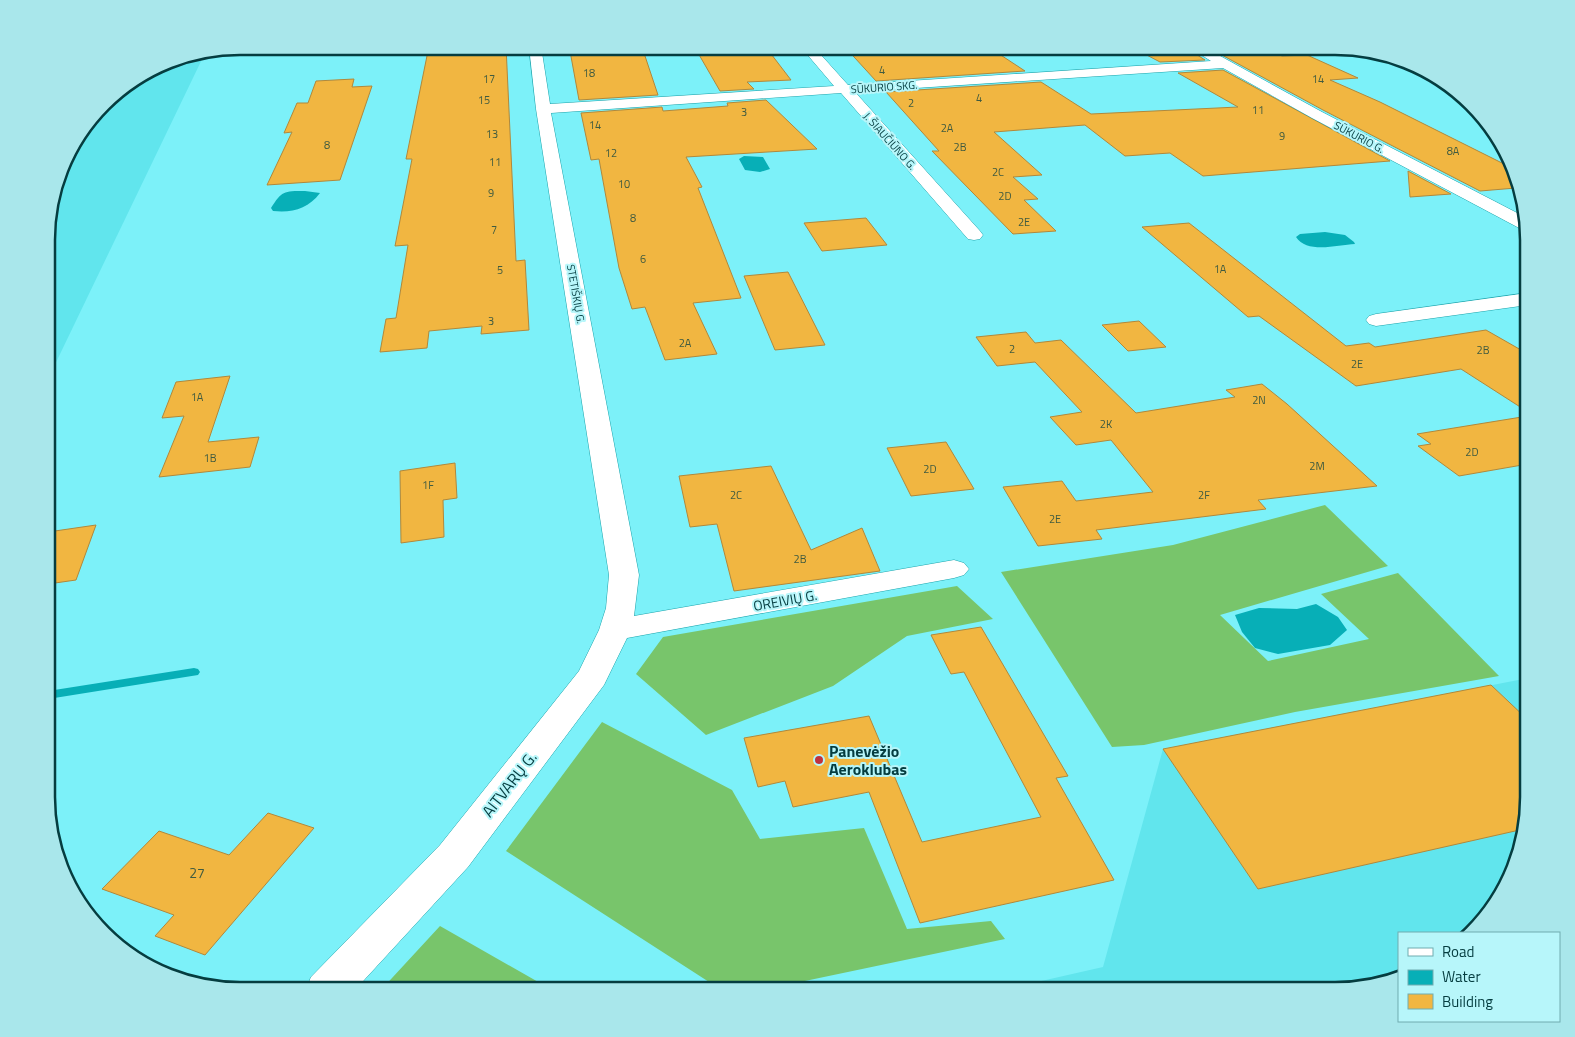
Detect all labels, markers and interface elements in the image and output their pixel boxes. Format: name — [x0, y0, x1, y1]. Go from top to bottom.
house number: 4 — [879, 62, 885, 78]
house number: 18 — [583, 65, 595, 81]
house number: 17 — [483, 71, 495, 87]
house number: 14 — [1312, 71, 1324, 87]
street label: SŪKURIO SKG. — [850, 77, 918, 97]
house number: 4 — [976, 90, 982, 106]
house number: 15 — [478, 92, 490, 108]
house number: 2 — [908, 95, 914, 111]
house number: 11 — [1252, 102, 1264, 118]
house number: 3 — [741, 104, 747, 120]
street label: J. ŠIAUČIŪNO G. — [860, 109, 920, 173]
house number: 14 — [589, 117, 601, 133]
street label: SŪKURIO G. — [1331, 117, 1387, 157]
house number: 2A — [941, 120, 954, 136]
house number: 13 — [486, 126, 498, 142]
house number: 9 — [1279, 128, 1285, 144]
house number: 8 — [324, 137, 330, 153]
house number: 2B — [954, 139, 967, 155]
house number: 8A — [1447, 143, 1460, 159]
house number: 12 — [605, 145, 617, 161]
house number: 11 — [489, 154, 501, 170]
house number: 2C — [992, 164, 1004, 180]
house number: 10 — [618, 176, 630, 192]
house number: 9 — [488, 185, 494, 201]
house number: 2D — [998, 188, 1012, 204]
house number: 8 — [630, 210, 636, 226]
house number: 2E — [1018, 214, 1030, 230]
house number: 7 — [491, 222, 497, 238]
house number: 6 — [640, 251, 646, 267]
house number: 1A — [1214, 261, 1227, 277]
house number: 5 — [497, 262, 503, 278]
street label: STETIŠKIŲ G. — [563, 263, 589, 325]
house number: 3 — [488, 313, 494, 329]
house number: 2A — [679, 335, 692, 351]
house number: 2 — [1009, 341, 1015, 357]
house number: 2B — [1477, 342, 1490, 358]
house number: 2E — [1351, 356, 1363, 372]
house number: 1A — [191, 389, 204, 405]
house number: 2N — [1252, 392, 1266, 408]
house number: 2K — [1100, 416, 1113, 432]
house number: 2D — [1465, 444, 1479, 460]
house number: 1B — [204, 450, 217, 466]
house number: 2M — [1309, 458, 1325, 474]
house number: 2D — [923, 461, 937, 477]
house number: 1F — [422, 477, 434, 493]
house number: 2C — [730, 487, 742, 503]
house number: 2F — [1198, 487, 1210, 503]
house number: 2E — [1049, 511, 1061, 527]
house number: 2B — [794, 551, 807, 567]
street label: OREIVIŲ G. — [751, 584, 819, 616]
place label: Panevėžio Aeroklubas — [829, 739, 907, 781]
street label: AITVARŲ G. — [476, 746, 542, 822]
marker: Panevėžio Aeroklubas — [813, 754, 825, 766]
house number: 27 — [189, 862, 205, 883]
legend — [1398, 932, 1560, 1022]
text: Road — [1442, 940, 1474, 963]
text: Water — [1442, 965, 1481, 988]
text: Building — [1442, 990, 1493, 1013]

